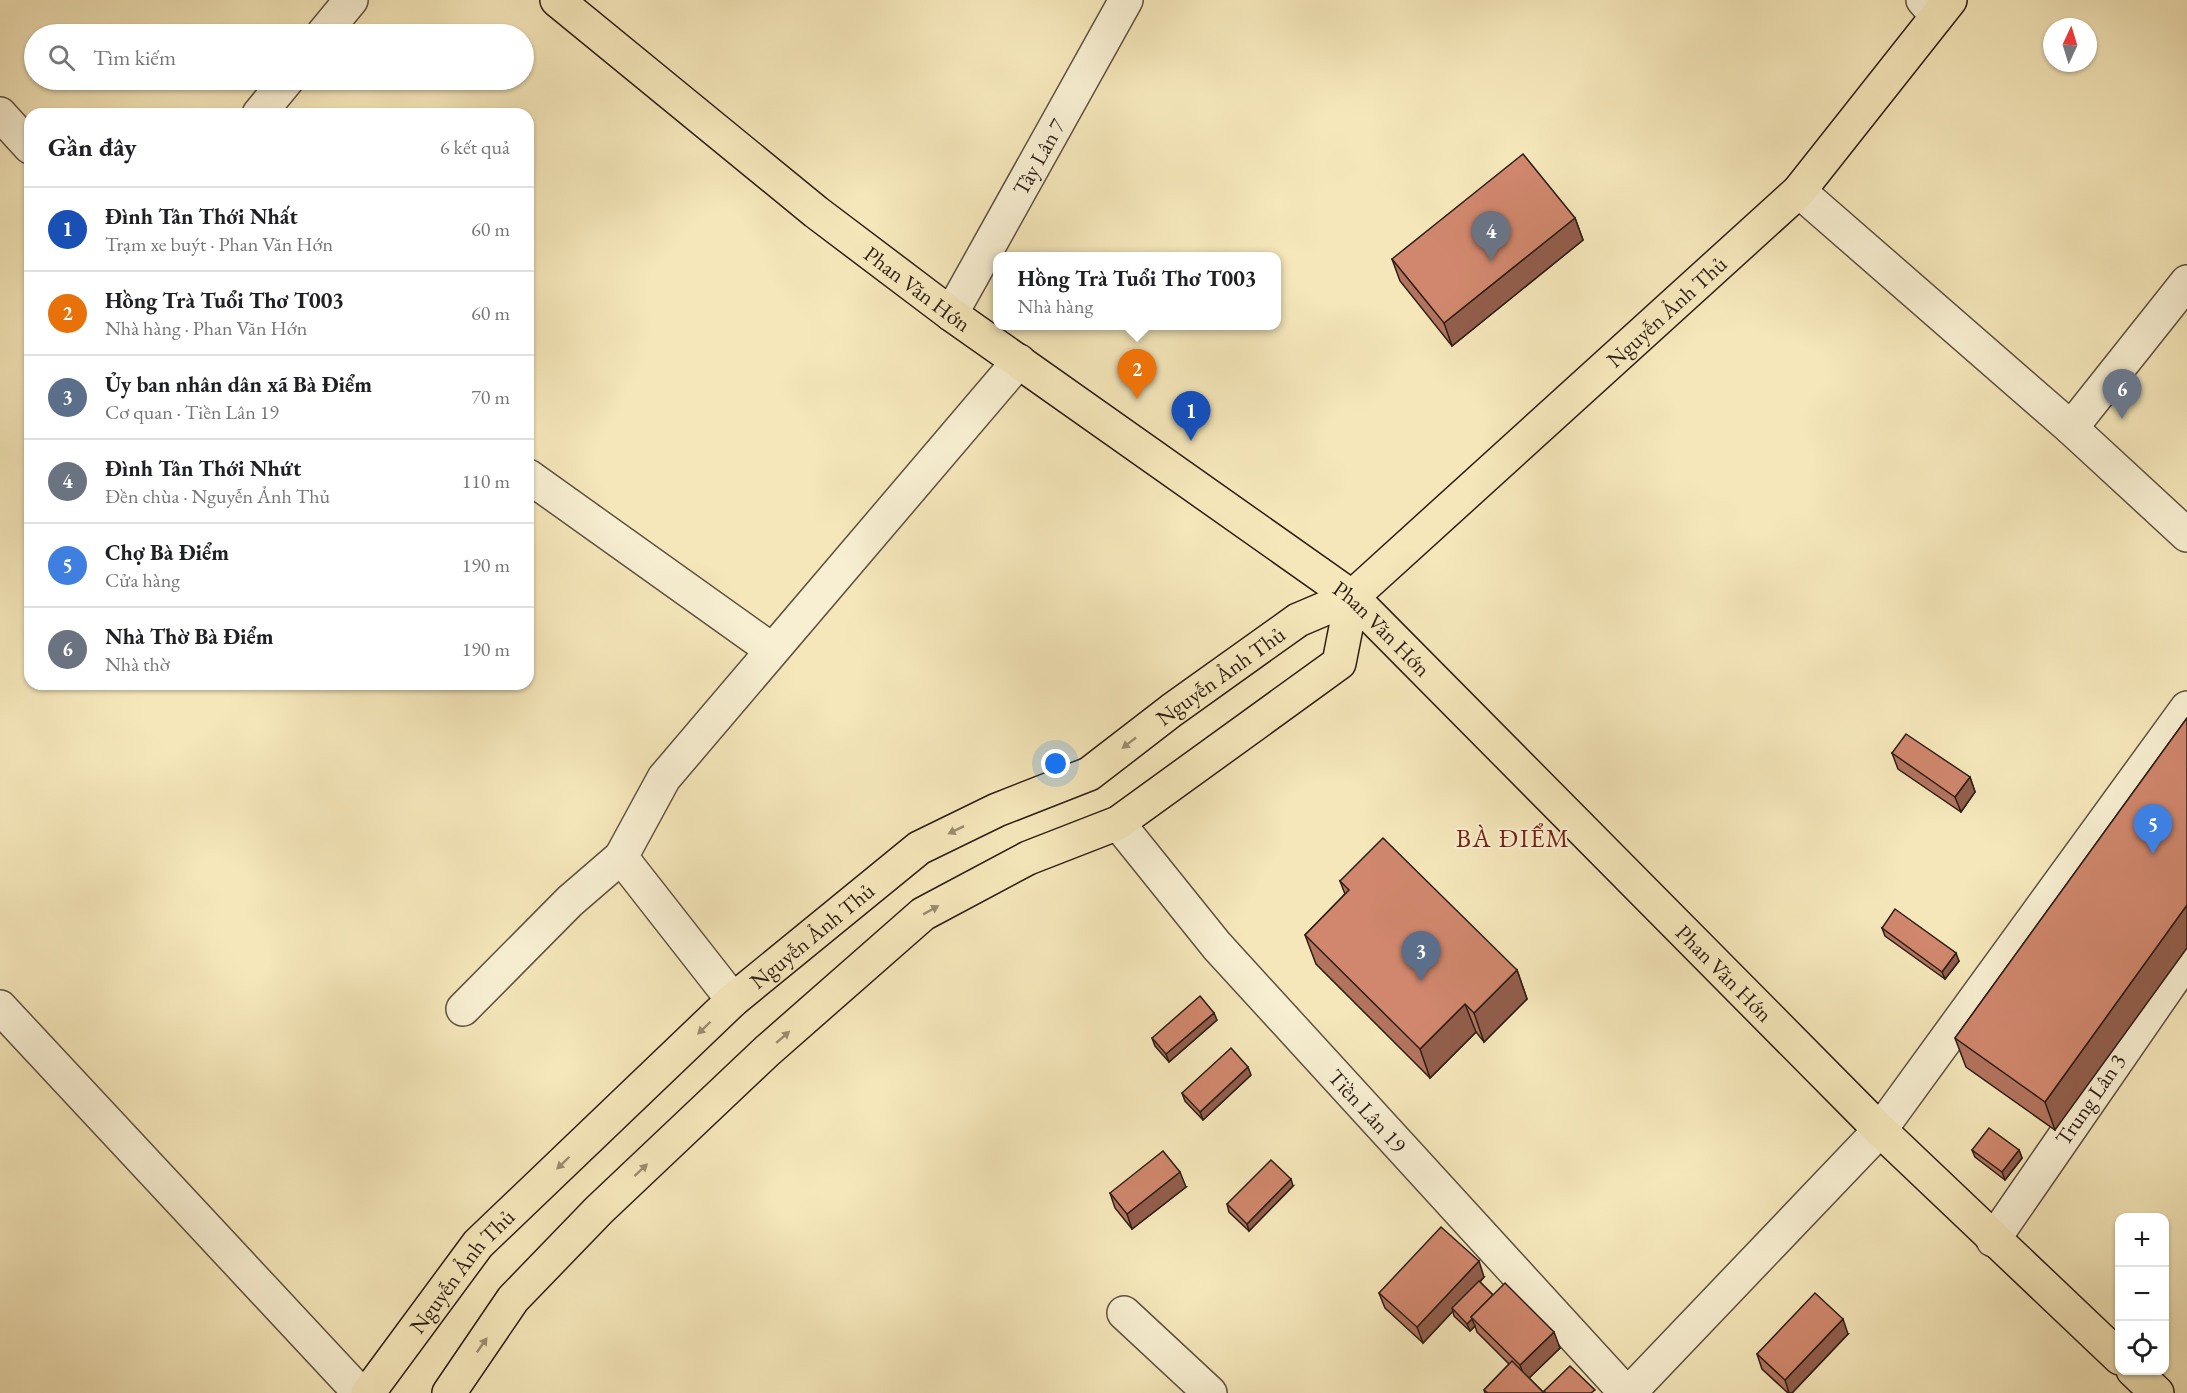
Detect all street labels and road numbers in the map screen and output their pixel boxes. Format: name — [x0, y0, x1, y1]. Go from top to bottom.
street label: Tây Lân 7 — [1006, 113, 1072, 200]
street label: Phan Văn Hớn — [858, 239, 977, 339]
street label: Nguyễn Ảnh Thủ — [1601, 249, 1733, 374]
street label: Phan Văn Hớn — [1327, 574, 1437, 683]
street label: Nguyễn Ảnh Thủ — [1150, 620, 1291, 732]
street label: Nguyễn Ảnh Thủ — [744, 876, 881, 995]
street label: Phan Văn Hớn — [1669, 918, 1779, 1029]
street label: Trung Lân 3 — [2049, 1048, 2132, 1151]
street label: Tiền Lân 19 — [1322, 1063, 1413, 1159]
street label: Nguyễn Ảnh Thủ — [403, 1202, 521, 1339]

